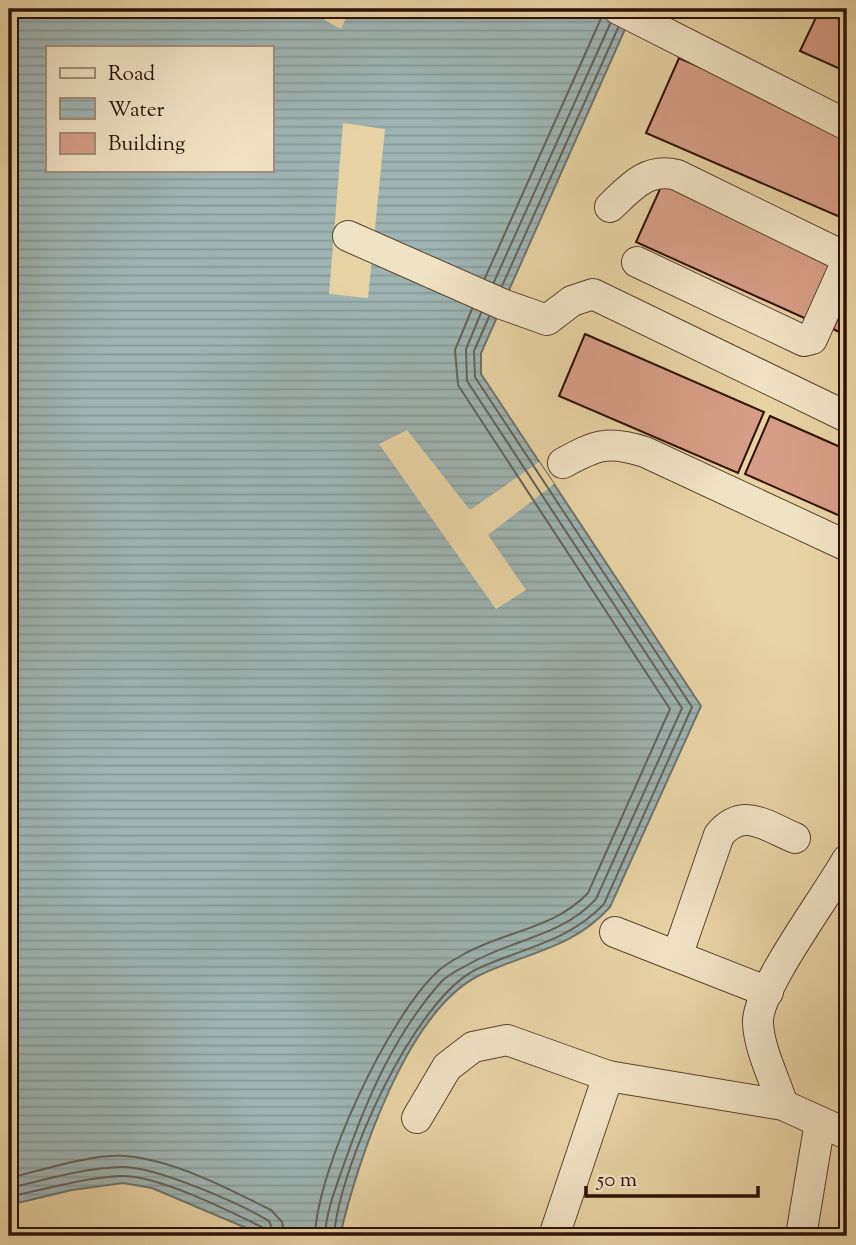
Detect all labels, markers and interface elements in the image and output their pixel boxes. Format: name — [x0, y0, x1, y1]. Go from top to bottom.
legend — [46, 46, 273, 172]
text: Road — [108, 60, 155, 90]
text: Water — [108, 96, 165, 126]
text: Building — [108, 130, 185, 160]
scale bar — [586, 1154, 758, 1198]
text: 50 m — [596, 1166, 637, 1196]

